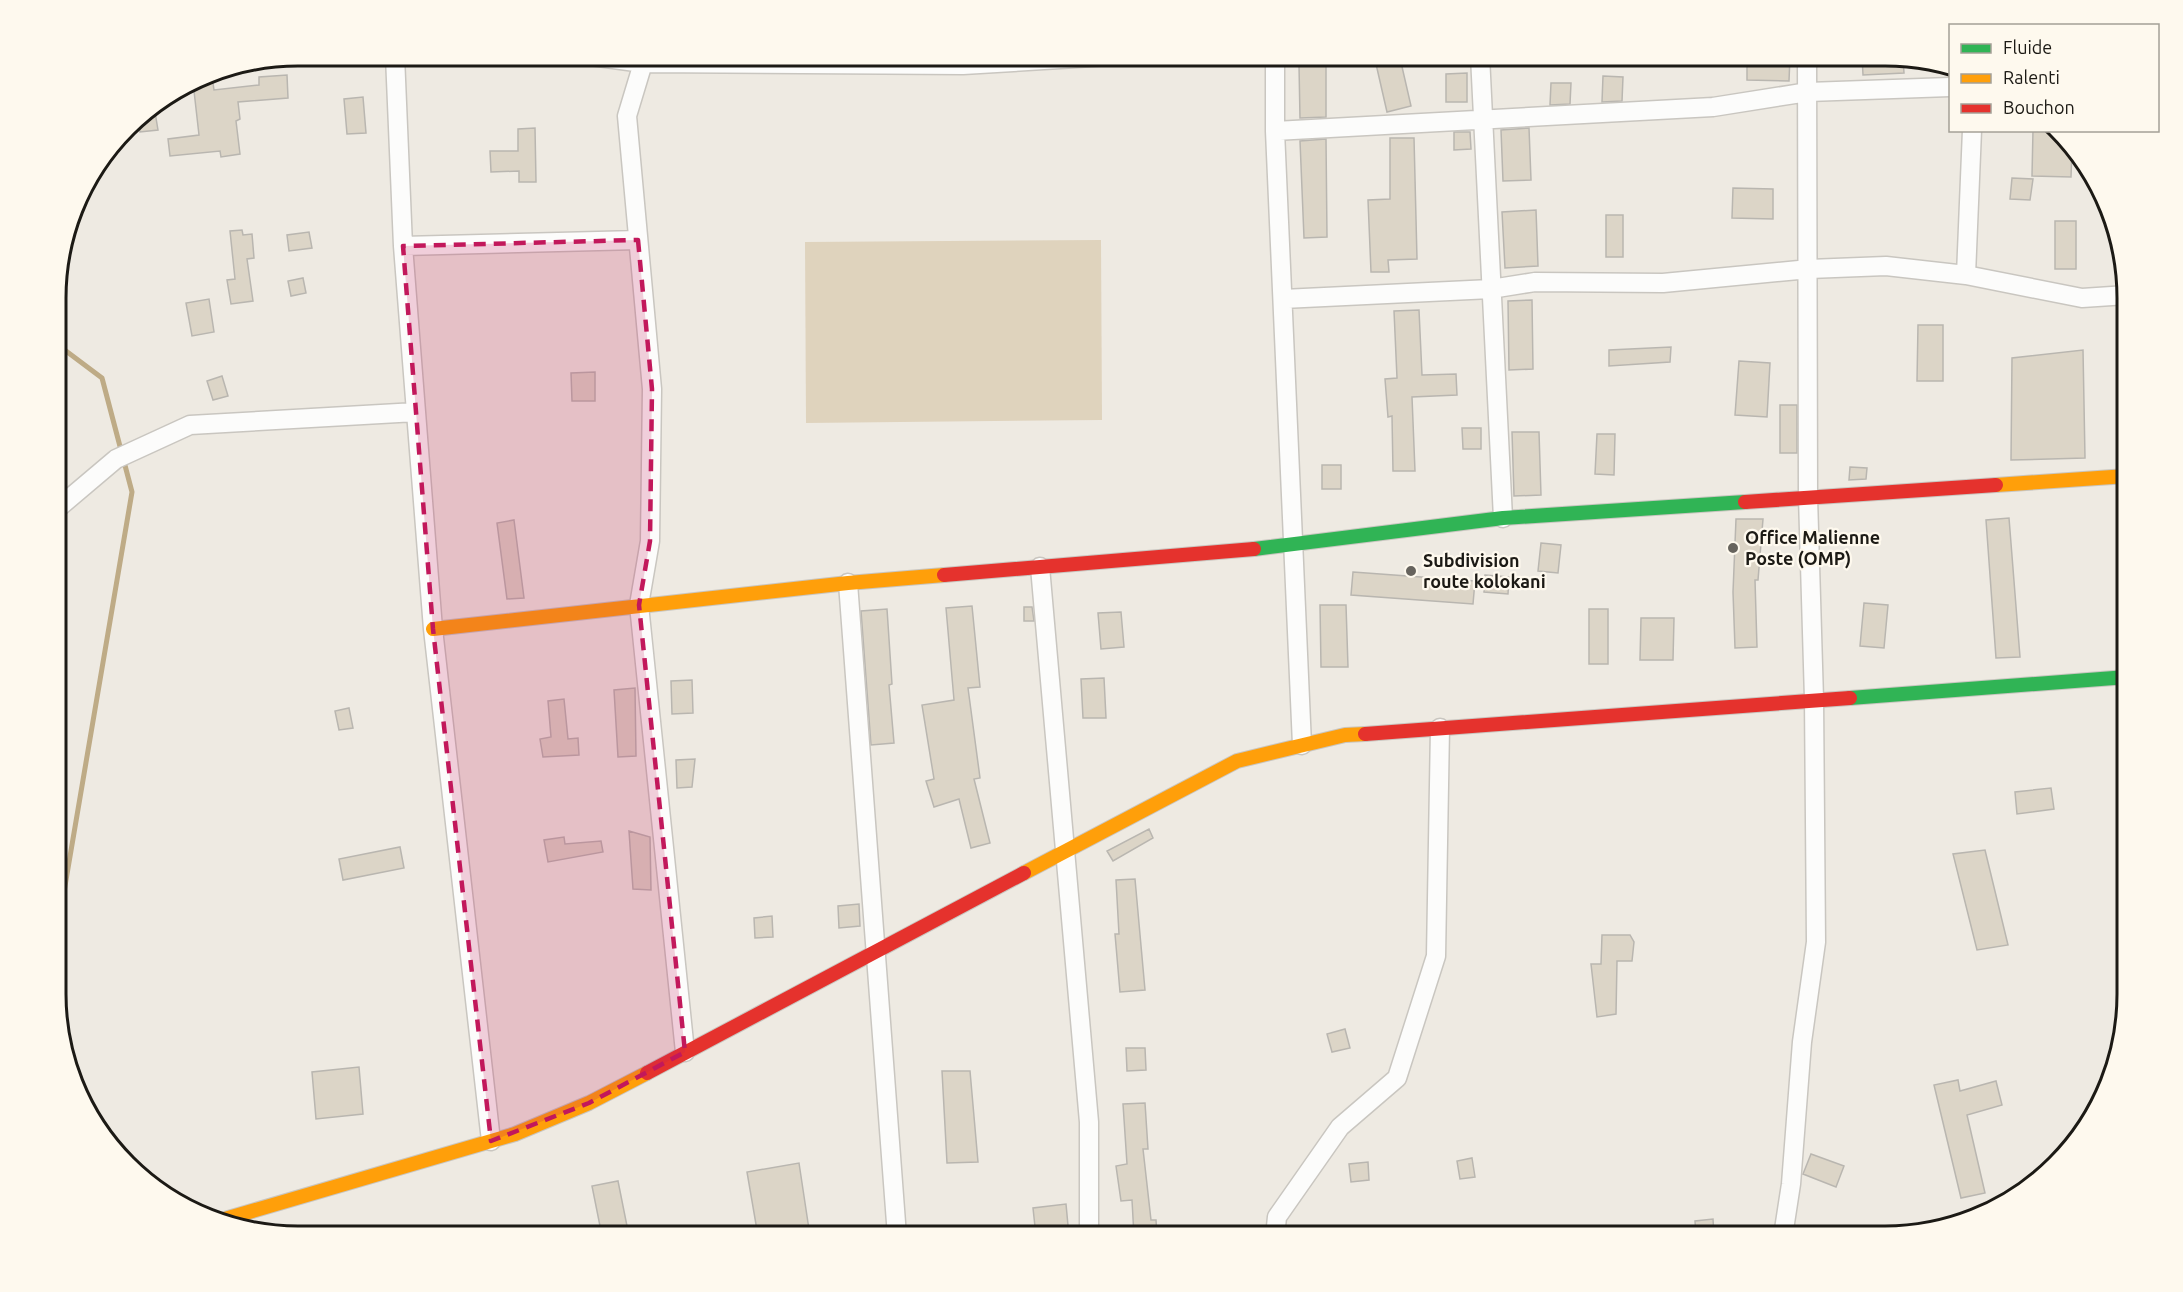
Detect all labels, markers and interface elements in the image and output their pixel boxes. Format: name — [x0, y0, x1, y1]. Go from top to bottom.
legend — [1949, 24, 2159, 132]
text: Fluide — [2003, 37, 2052, 57]
text: Ralenti — [2003, 67, 2060, 87]
text: Bouchon — [2003, 97, 2075, 117]
place label: Office Malienne Poste (OMP) — [1745, 527, 1880, 569]
marker: Office Malienne Poste (OMP) — [1726, 541, 1740, 555]
place label: Subdivision route kolokani — [1423, 550, 1546, 591]
marker: Subdivision route kolokani — [1404, 564, 1418, 578]

